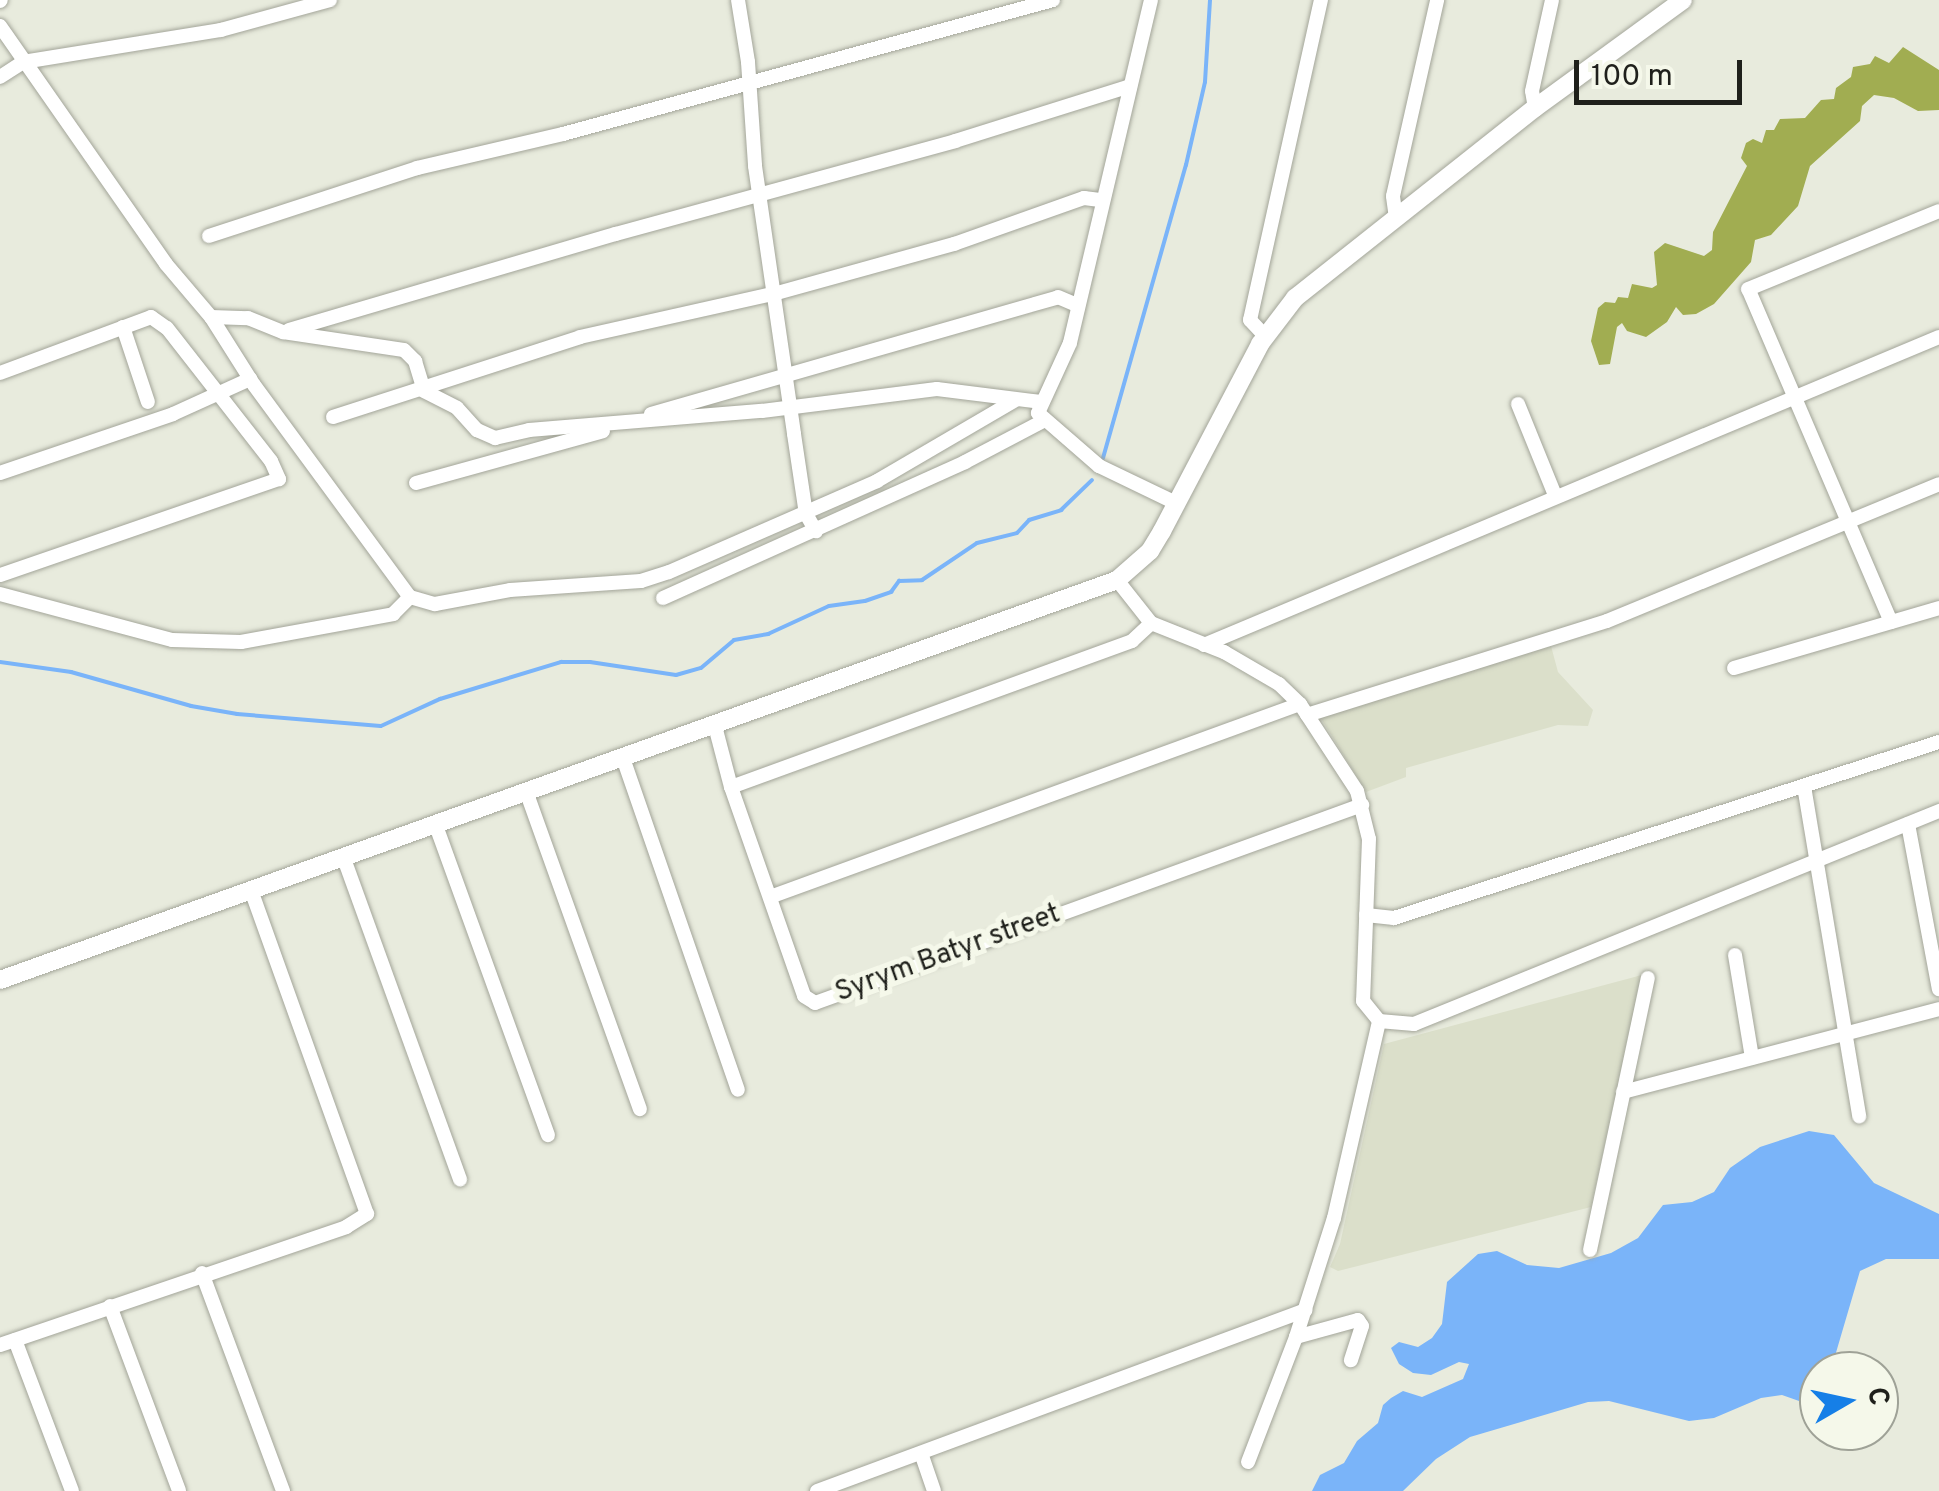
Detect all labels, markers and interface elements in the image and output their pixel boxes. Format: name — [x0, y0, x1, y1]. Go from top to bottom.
scale bar — [1579, 40, 1746, 102]
text: 100 m — [1591, 59, 1673, 96]
street label: Syrym Batyr street — [831, 898, 1065, 1010]
north arrow — [1799, 1351, 1899, 1451]
text: С — [1857, 1385, 1896, 1408]

